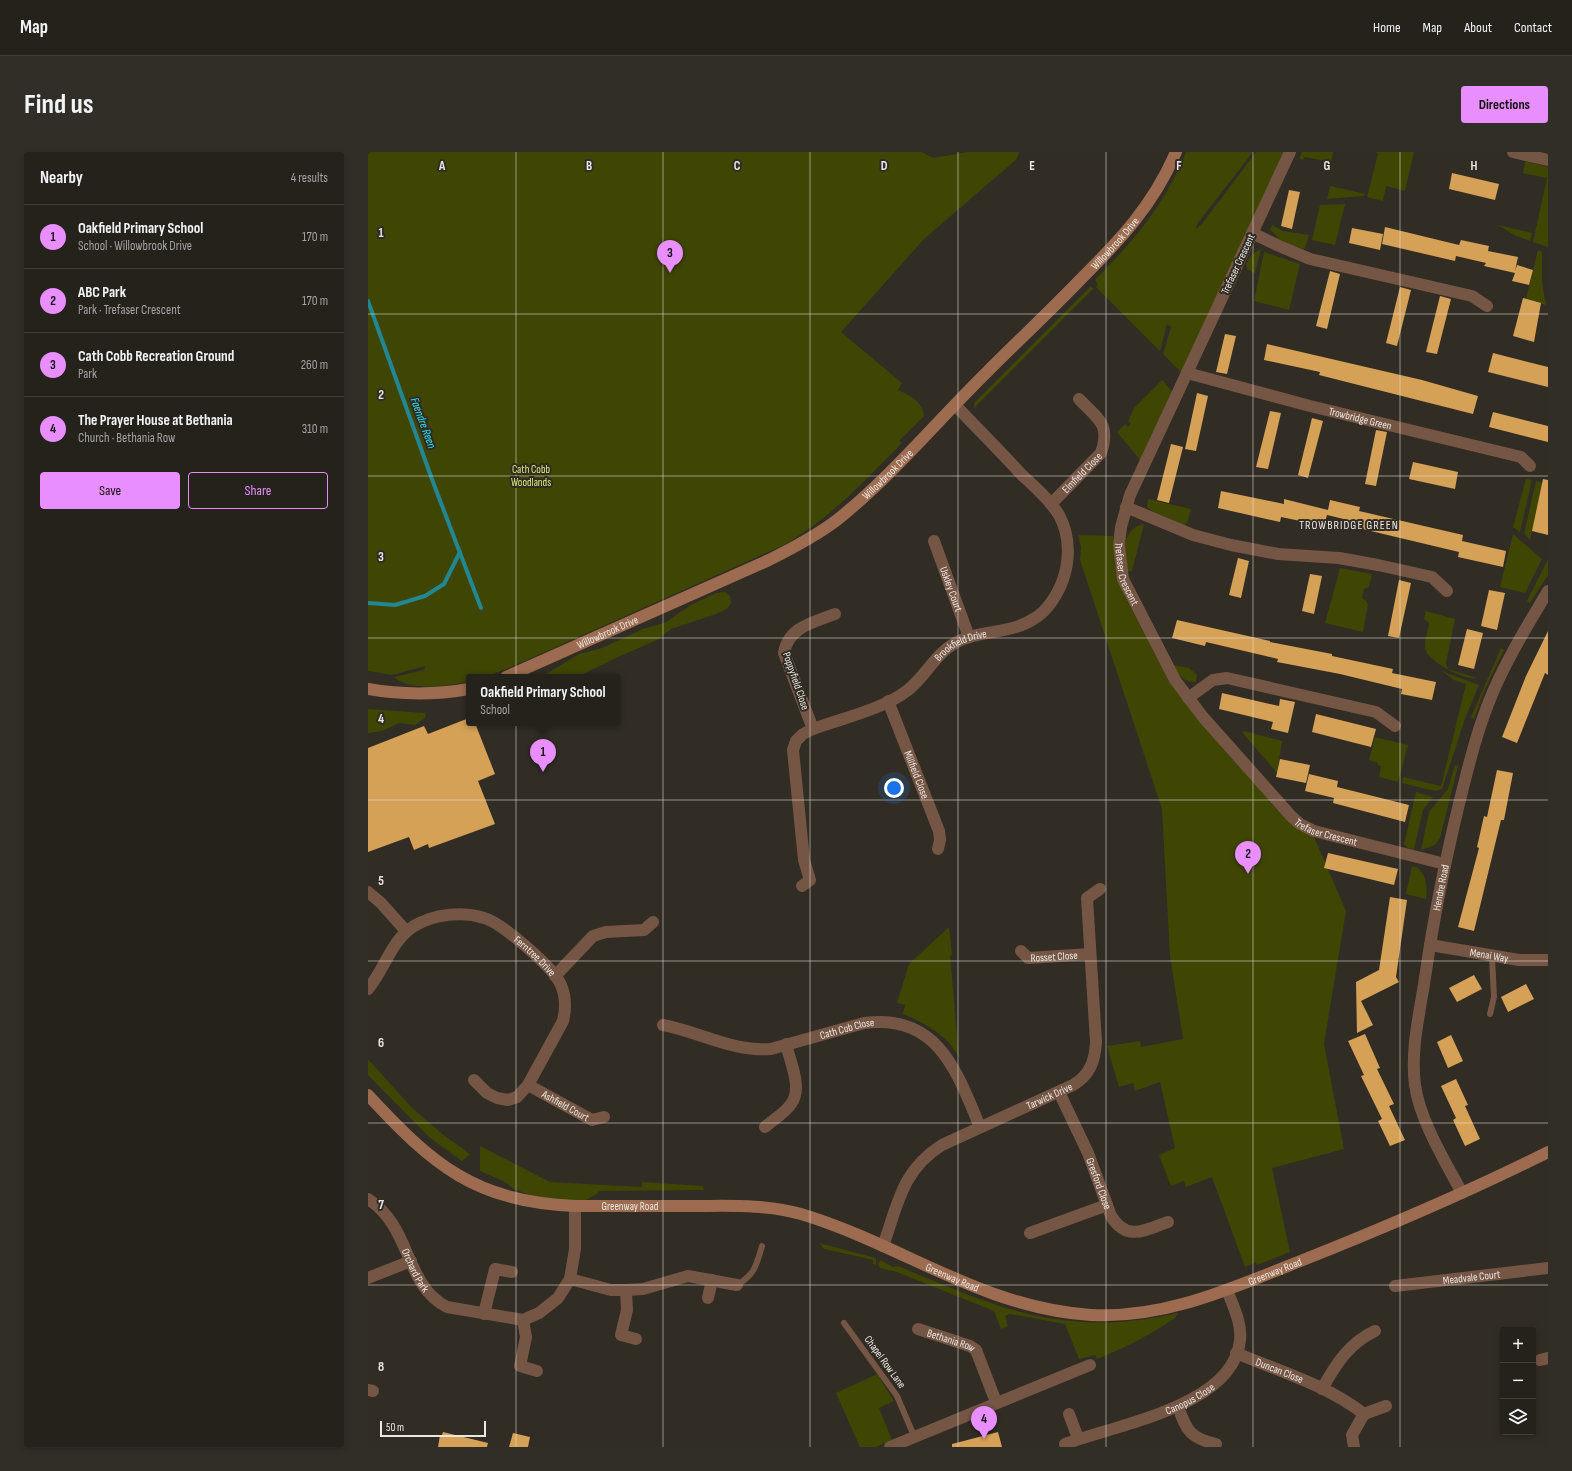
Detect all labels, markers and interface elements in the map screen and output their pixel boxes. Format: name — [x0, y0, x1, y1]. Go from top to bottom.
text: Map — [20, 16, 48, 39]
text: Home — [1373, 19, 1401, 36]
text: Map — [1423, 19, 1442, 36]
text: About — [1464, 19, 1492, 36]
text: Contact — [1514, 19, 1552, 36]
button: Directions — [1461, 86, 1548, 123]
text: Find us — [24, 88, 93, 121]
text: A — [438, 158, 446, 174]
text: B — [586, 158, 592, 174]
text: C — [734, 158, 741, 174]
text: D — [881, 158, 888, 174]
text: E — [1029, 158, 1035, 174]
text: F — [1176, 158, 1182, 174]
text: G — [1324, 158, 1331, 174]
text: H — [1471, 158, 1478, 174]
text: Nearby — [40, 168, 83, 188]
text: 4 results — [291, 170, 328, 186]
street label: Willowbrook Drive — [1088, 215, 1141, 272]
text: Oakfield Primary School — [78, 219, 203, 238]
text: 1 — [378, 225, 384, 241]
text: 1 — [50, 229, 56, 245]
text: 170 m — [302, 229, 328, 245]
street label: Trefaser Crescent — [1218, 231, 1258, 296]
text: School · Willowbrook Drive — [78, 238, 192, 254]
pin: 3 — [657, 240, 683, 273]
text: ABC Park — [78, 283, 126, 302]
text: 2 — [50, 293, 56, 309]
text: 170 m — [302, 293, 328, 309]
text: Park · Trefaser Crescent — [78, 302, 181, 318]
text: Cath Cobb Recreation Ground — [78, 347, 234, 366]
text: 3 — [50, 357, 56, 373]
text: 260 m — [301, 357, 328, 373]
text: Park — [78, 366, 97, 382]
text: 2 — [378, 387, 384, 403]
water label: Faendre Reen — [407, 395, 439, 451]
street label: Trowbridge Green — [1327, 404, 1393, 432]
text: The Prayer House at Bethania — [78, 411, 233, 430]
text: 4 — [50, 421, 56, 437]
text: 310 m — [302, 421, 328, 437]
text: Church · Bethania Row — [78, 430, 175, 446]
street label: Willowbrook Drive — [859, 447, 916, 502]
street label: Elmfield Close — [1059, 450, 1105, 496]
park label: Cath Cobb Woodlands — [511, 463, 551, 489]
button: Save — [40, 472, 180, 509]
button: Share — [188, 472, 328, 509]
district label: TROWBRIDGE GREEN — [1299, 518, 1399, 533]
street label: Trefaser Crescent — [1112, 542, 1142, 608]
text: 3 — [378, 549, 384, 565]
street label: Uskley Court — [937, 565, 966, 614]
street label: Willowbrook Drive — [575, 613, 640, 651]
street label: Brookfield Drive — [931, 627, 988, 663]
street label: Poppyfield Close — [780, 650, 812, 712]
popup — [466, 674, 620, 726]
text: Oakfield Primary School — [480, 683, 606, 702]
text: School — [480, 702, 510, 718]
text: 4 — [378, 711, 384, 727]
pin: 1 — [530, 739, 556, 772]
street label: Millfield Close — [902, 749, 932, 801]
your location — [884, 778, 904, 798]
street label: Trefaser Crescent — [1292, 816, 1359, 848]
pin: 2 — [1235, 841, 1261, 874]
street label: Hendre Road — [1430, 863, 1452, 912]
text: 5 — [378, 873, 384, 889]
street label: Ferntree Drive — [512, 933, 559, 979]
street label: Menai Way — [1469, 945, 1510, 965]
street label: Rosset Close — [1030, 948, 1078, 964]
street label: Cath Cob Close — [818, 1016, 875, 1042]
text: 6 — [378, 1035, 384, 1051]
street label: Tarwick Drive — [1024, 1080, 1074, 1112]
street label: Ashfield Court — [539, 1087, 592, 1124]
street label: Gresford Close — [1084, 1156, 1115, 1211]
text: 7 — [378, 1197, 384, 1213]
street label: Greenway Road — [601, 1200, 659, 1213]
street label: Orchard Park — [399, 1246, 433, 1295]
street label: Greenway Road — [1246, 1255, 1304, 1288]
street label: Greenway Road — [924, 1260, 981, 1294]
street label: Meadvale Court — [1442, 1267, 1501, 1287]
street label: Bethania Row — [925, 1326, 978, 1354]
map controls — [1500, 1327, 1536, 1435]
button: + — [1500, 1327, 1536, 1363]
street label: Chapel Row Lane — [862, 1333, 908, 1391]
street label: Duncan Close — [1254, 1355, 1305, 1386]
text: 8 — [378, 1359, 384, 1375]
button: − — [1500, 1363, 1536, 1399]
street label: Canopus Close — [1163, 1380, 1217, 1417]
button: layers — [1500, 1399, 1536, 1435]
pin: 4 — [971, 1406, 997, 1439]
scale bar — [380, 1419, 486, 1438]
text: 50 m — [386, 1421, 404, 1434]

